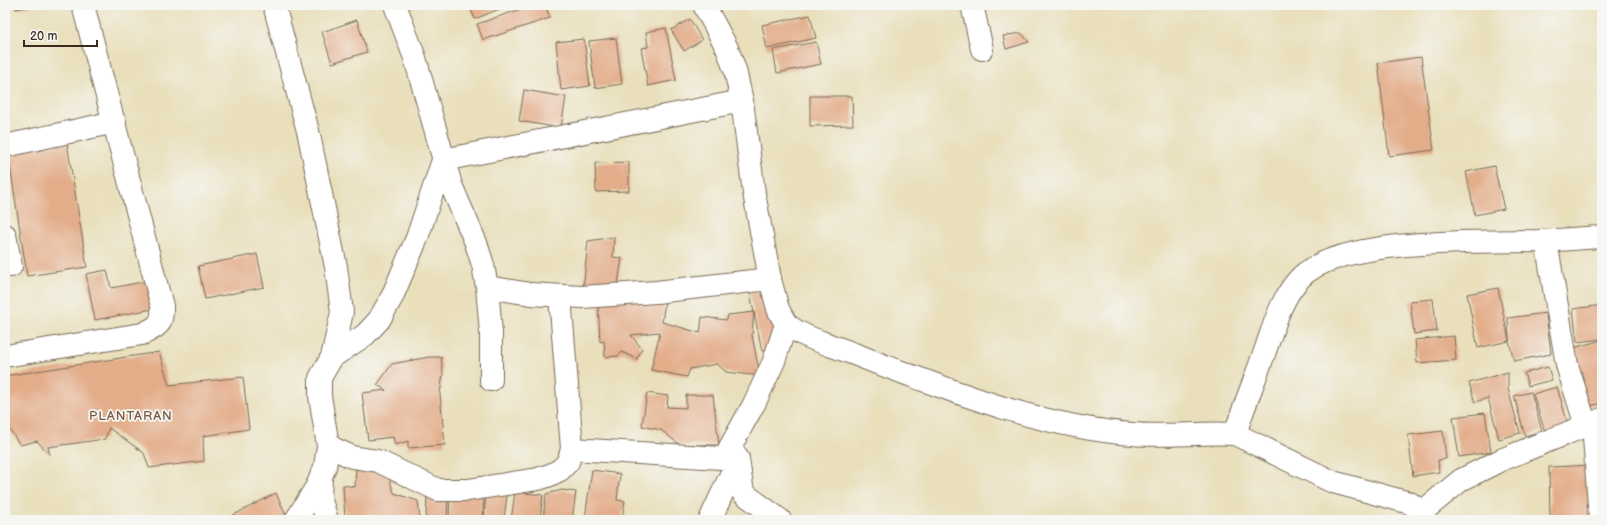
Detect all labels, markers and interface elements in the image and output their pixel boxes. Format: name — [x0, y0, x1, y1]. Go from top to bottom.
scale bar — [24, 22, 97, 48]
text: 20 m — [30, 29, 57, 44]
district label: PLANTARAN — [89, 408, 173, 424]

